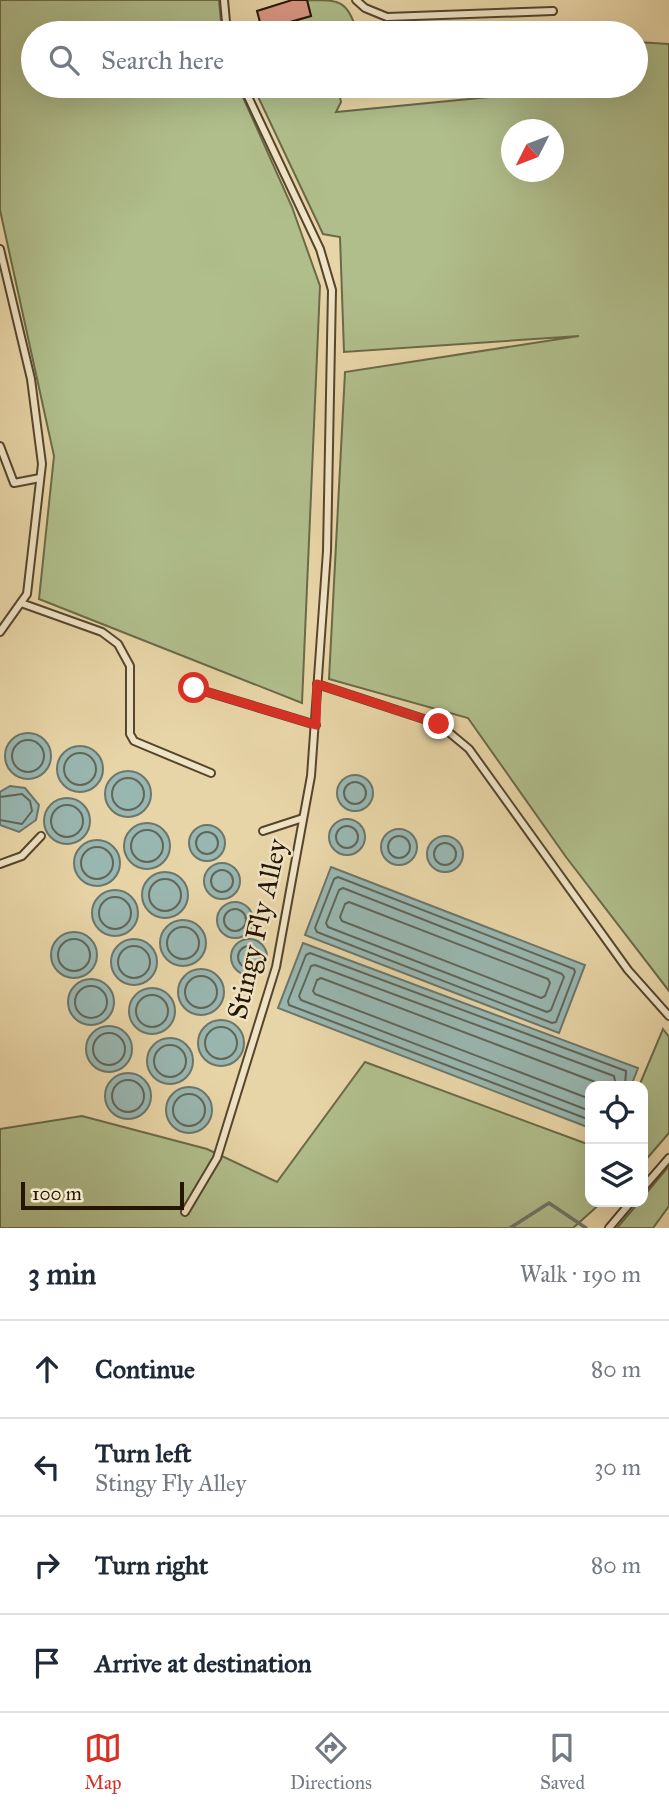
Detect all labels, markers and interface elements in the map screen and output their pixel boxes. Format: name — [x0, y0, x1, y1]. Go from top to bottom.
search box — [21, 21, 648, 98]
icon: search — [45, 41, 83, 79]
text: Search here — [101, 44, 224, 76]
north arrow — [501, 119, 564, 182]
route start — [178, 672, 209, 703]
route end — [423, 708, 454, 739]
street label: Stingy Fly Alley — [219, 834, 295, 1023]
map controls — [585, 1081, 648, 1207]
button: locate — [585, 1081, 648, 1144]
button: layers — [585, 1144, 648, 1207]
scale bar — [21, 1179, 184, 1211]
text: 100 m — [32, 1182, 82, 1205]
text: 3 min — [28, 1256, 96, 1292]
text: Walk · 190 m — [520, 1260, 641, 1288]
icon: ahead — [28, 1350, 66, 1388]
text: Continue — [95, 1353, 195, 1385]
text: 80 m — [591, 1355, 641, 1383]
text: Turn left — [95, 1437, 191, 1469]
icon: left — [28, 1448, 66, 1486]
text: 30 m — [594, 1453, 641, 1481]
text: Stingy Fly Alley — [95, 1469, 246, 1497]
icon: right — [28, 1546, 66, 1584]
text: Turn right — [95, 1549, 208, 1581]
text: 80 m — [591, 1551, 641, 1579]
icon: arrive — [28, 1644, 66, 1682]
text: Arrive at destination — [95, 1647, 312, 1679]
tab: Map — [84, 1729, 122, 1794]
tab: Directions — [290, 1729, 372, 1794]
tab: Saved — [540, 1729, 585, 1794]

